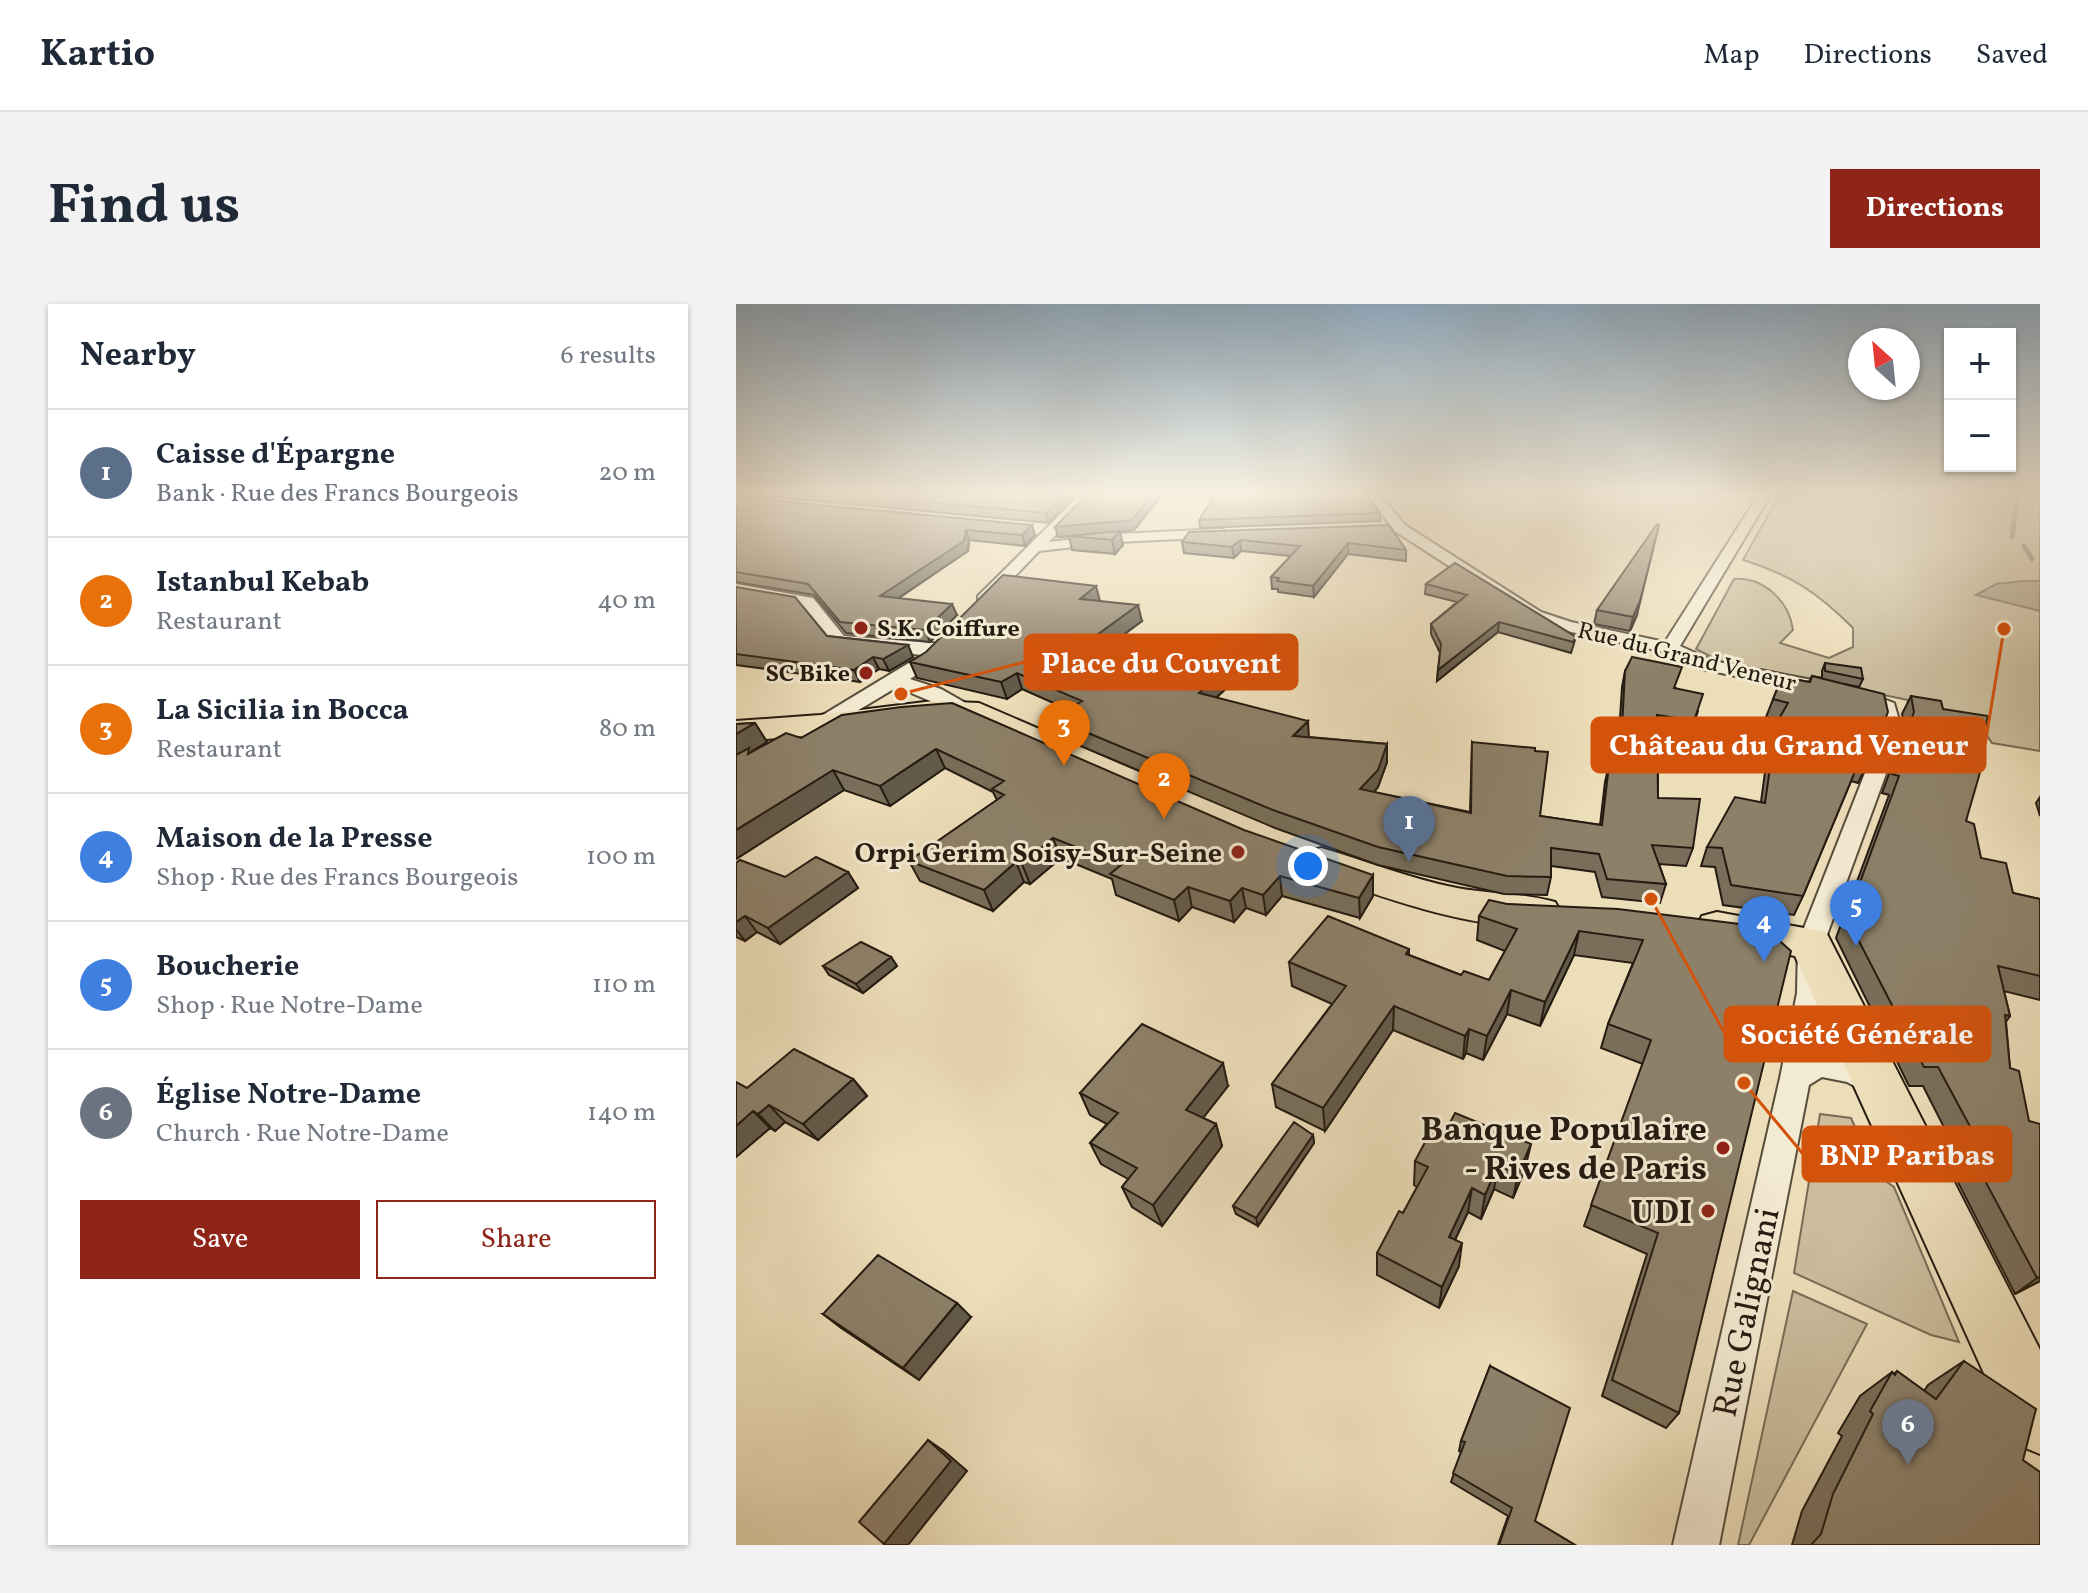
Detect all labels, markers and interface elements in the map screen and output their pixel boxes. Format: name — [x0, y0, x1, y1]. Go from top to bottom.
text: Kartio — [40, 29, 155, 82]
text: Map — [1704, 36, 1760, 75]
text: Directions — [1804, 36, 1932, 75]
text: Saved — [1976, 36, 2048, 75]
text: Find us — [48, 169, 240, 247]
button: Directions — [1830, 169, 2040, 248]
north arrow — [1848, 328, 1920, 400]
map controls — [1944, 328, 2016, 472]
button: + — [1944, 328, 2016, 400]
text: Nearby — [80, 333, 196, 380]
text: 6 results — [561, 338, 656, 374]
button: − — [1944, 400, 2016, 472]
text: Caisse d'Épargne — [156, 434, 395, 476]
text: 1 — [101, 455, 111, 491]
text: 20 m — [598, 455, 656, 491]
text: Bank · Rue des Francs Bourgeois — [156, 476, 519, 512]
text: Istanbul Kebab — [156, 562, 369, 604]
text: 2 — [99, 583, 113, 619]
text: 40 m — [597, 583, 656, 619]
text: Restaurant — [156, 604, 282, 640]
place label: S.K. Coiffure — [877, 613, 1020, 647]
street label: Rue du Grand Veneur — [1574, 614, 1799, 702]
marker: S.K. Coiffure — [852, 619, 870, 637]
callout: Place du Couvent — [1025, 635, 1297, 689]
text: Place du Couvent — [1041, 644, 1281, 686]
place label: SC Bike — [765, 658, 850, 692]
marker: SC Bike — [857, 664, 875, 682]
text: La Sicilia in Bocca — [156, 690, 409, 732]
pin: 3 — [1038, 700, 1090, 766]
text: 3 — [99, 711, 113, 747]
text: 80 m — [599, 711, 656, 747]
callout: Château du Grand Veneur — [1592, 718, 1985, 772]
text: Château du Grand Veneur — [1609, 726, 1969, 768]
text: Restaurant — [156, 732, 282, 768]
pin: 2 — [1138, 753, 1190, 819]
pin: 1 — [1383, 796, 1435, 862]
text: Maison de la Presse — [156, 818, 433, 860]
place label: Orpi Gerim Soisy-Sur-Seine — [855, 835, 1222, 874]
text: 4 — [98, 839, 114, 875]
text: 100 m — [586, 839, 656, 875]
marker: Orpi Gerim Soisy-Sur-Seine — [1229, 843, 1247, 861]
your location — [1288, 846, 1328, 886]
text: Shop · Rue des Francs Bourgeois — [156, 860, 518, 896]
pin: 5 — [1830, 880, 1882, 946]
pin: 4 — [1738, 896, 1790, 962]
text: Boucherie — [156, 946, 299, 988]
text: 5 — [100, 967, 112, 1003]
text: 110 m — [592, 967, 656, 1003]
text: Shop · Rue Notre-Dame — [156, 988, 423, 1024]
callout: Société Générale — [1725, 1007, 1990, 1061]
text: Société Générale — [1740, 1015, 1974, 1057]
text: Église Notre-Dame — [156, 1074, 421, 1116]
text: 6 — [99, 1095, 113, 1131]
text: 140 m — [587, 1095, 656, 1131]
place label: Banque Populaire - Rives de Paris — [1421, 1108, 1707, 1194]
text: Church · Rue Notre-Dame — [156, 1116, 449, 1152]
callout: BNP Paribas — [1803, 1127, 2011, 1181]
text: BNP Paribas — [1819, 1136, 1995, 1178]
marker: Banque Populaire - Rives de Paris — [1714, 1139, 1732, 1157]
place label: UDI — [1631, 1191, 1692, 1238]
button: Save — [80, 1200, 360, 1279]
button: Share — [376, 1200, 656, 1279]
marker: UDI — [1699, 1202, 1717, 1220]
street label: Rue Galignani — [1703, 1204, 1794, 1422]
pin: 6 — [1882, 1399, 1934, 1465]

